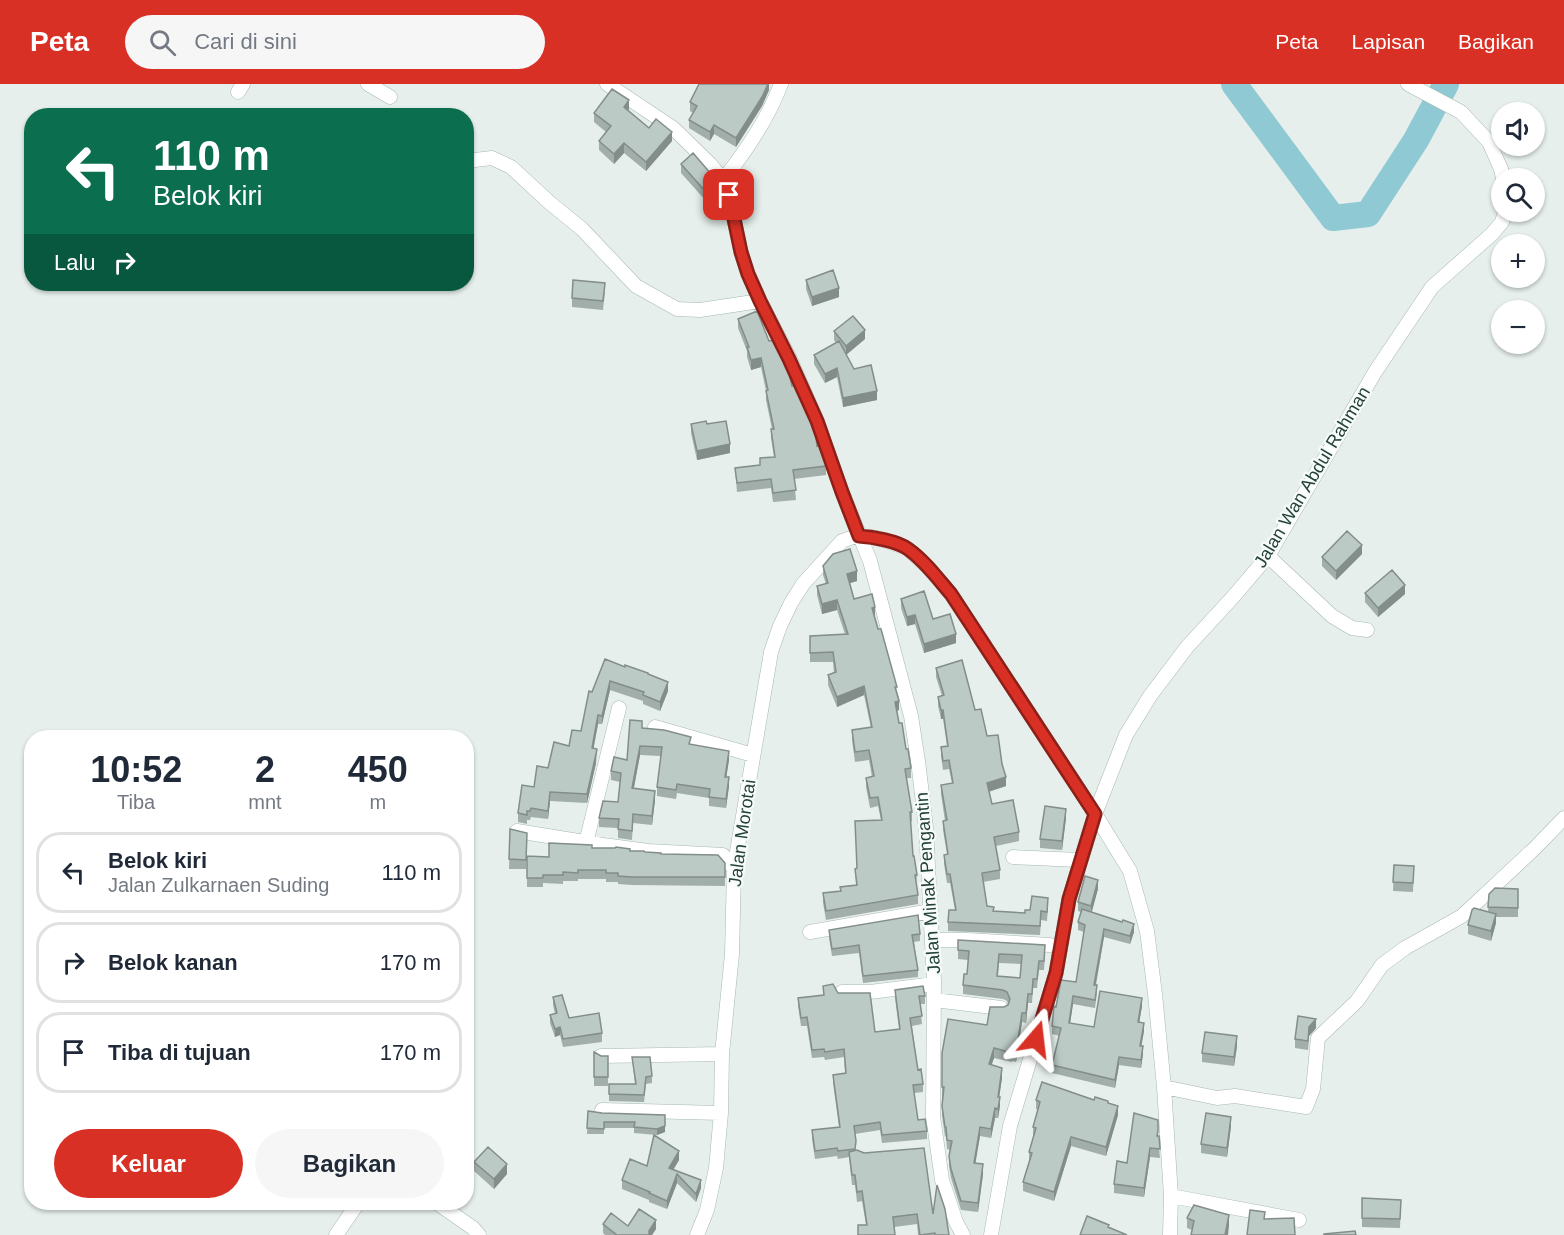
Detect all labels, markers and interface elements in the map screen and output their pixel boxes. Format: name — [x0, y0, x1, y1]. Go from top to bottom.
search box — [125, 15, 545, 69]
text: Peta — [30, 26, 89, 57]
icon: search — [146, 26, 179, 59]
text: Cari di sini — [194, 29, 297, 54]
text: Peta — [1275, 30, 1319, 53]
text: Lapisan — [1352, 30, 1425, 53]
text: Bagikan — [1458, 30, 1534, 53]
map controls — [1491, 102, 1545, 354]
button: sound — [1491, 102, 1545, 156]
icon: left — [54, 132, 132, 210]
text: 110 m — [153, 132, 270, 179]
button: search — [1491, 168, 1545, 222]
pin — [703, 169, 754, 220]
icon: arrive — [712, 178, 745, 211]
text: Belok kiri — [153, 181, 263, 211]
button: + — [1491, 234, 1545, 288]
icon: right — [108, 246, 141, 279]
text: Lalu — [54, 250, 96, 275]
button: − — [1491, 300, 1545, 354]
street label: Jalan Wan Abdul Rahman — [1250, 383, 1374, 571]
text: 10:52 — [90, 749, 182, 790]
text: 2 — [255, 749, 275, 790]
text: 450 — [348, 749, 408, 790]
street label: Jalan Morotai — [725, 778, 759, 888]
text: Tiba — [117, 791, 155, 813]
text: mnt — [248, 791, 282, 813]
text: m — [370, 791, 386, 813]
street label: Jalan Minak Pengantin — [912, 791, 944, 975]
text: Belok kiri — [108, 848, 207, 873]
icon: left — [57, 856, 90, 889]
text: 110 m — [381, 860, 441, 885]
text: Jalan Zulkarnaen Suding — [108, 874, 329, 896]
icon: right — [57, 946, 90, 979]
text: Belok kanan — [108, 950, 238, 975]
text: 170 m — [380, 950, 441, 975]
position arrow — [1004, 1007, 1068, 1071]
icon: arrive — [57, 1036, 90, 1069]
text: Tiba di tujuan — [108, 1040, 251, 1065]
text: 170 m — [380, 1040, 441, 1065]
button: Keluar — [54, 1129, 243, 1198]
button: Bagikan — [255, 1129, 444, 1198]

